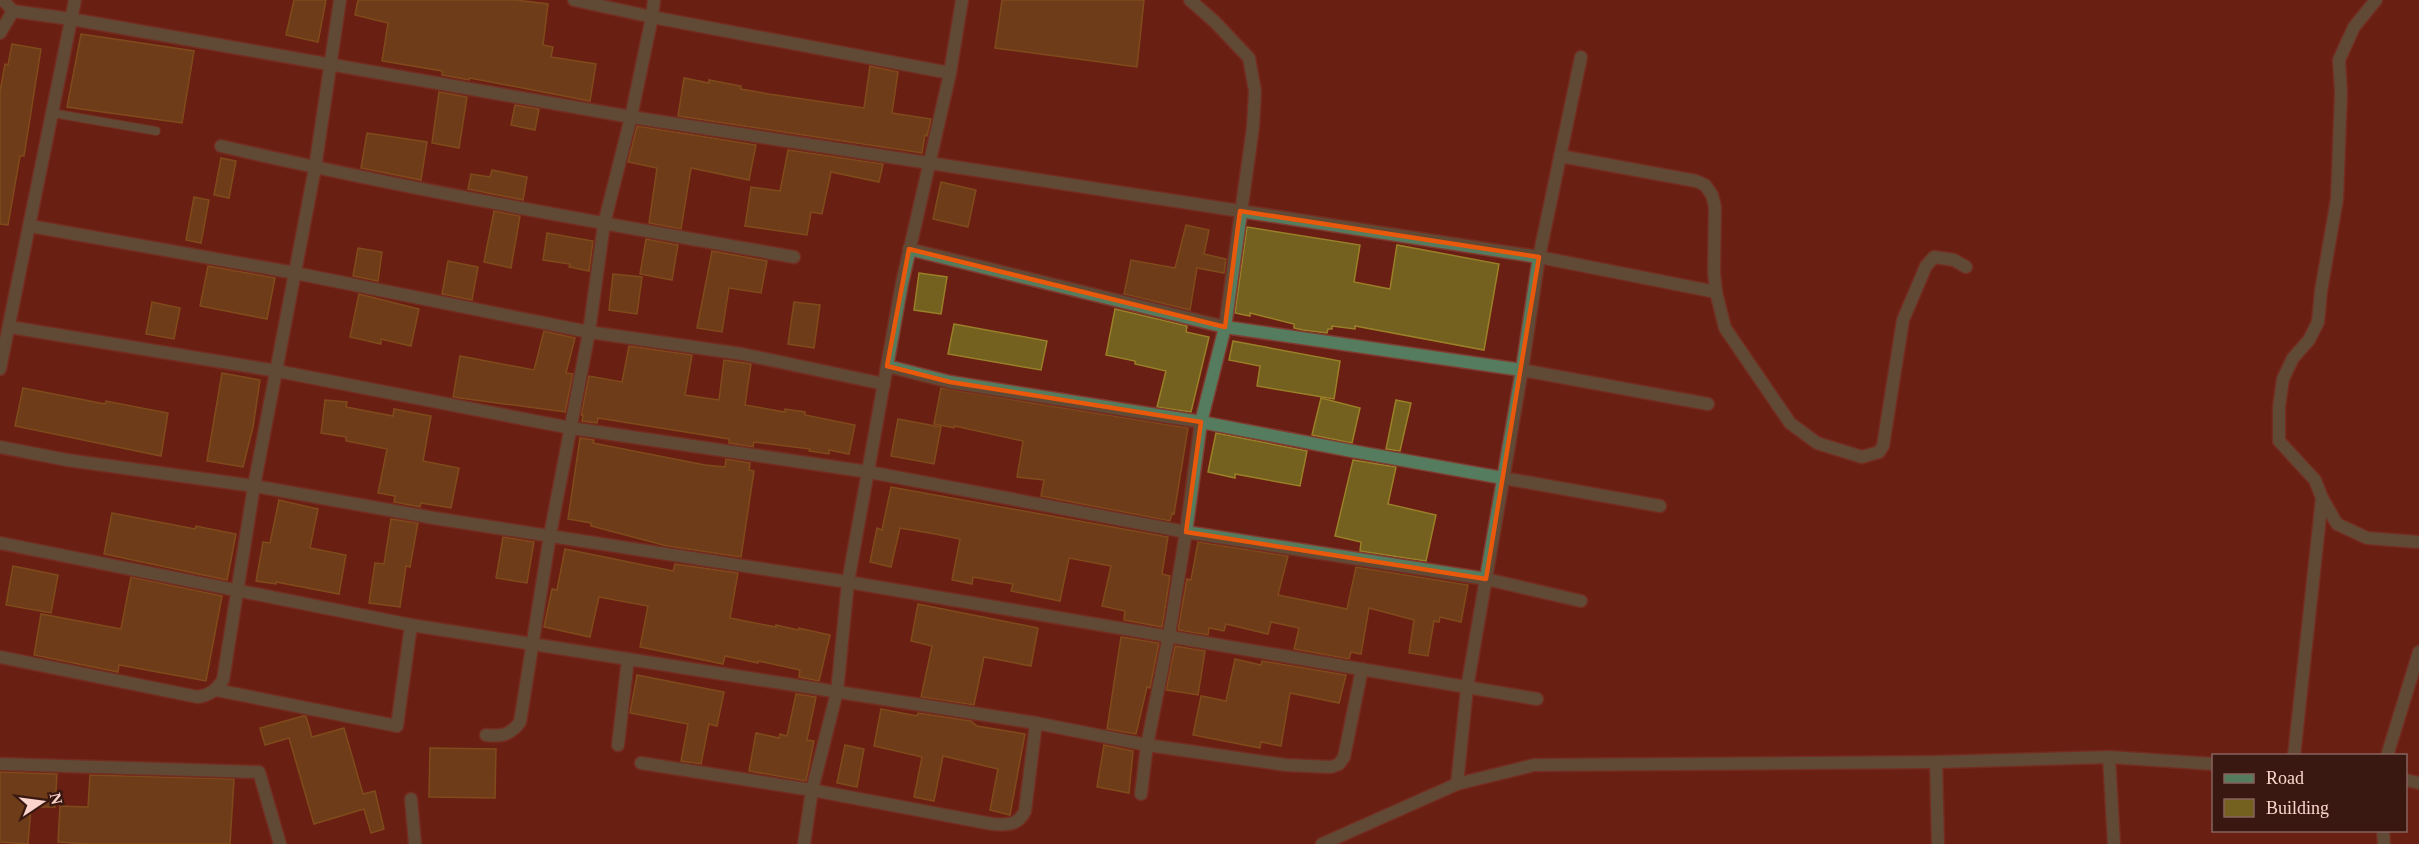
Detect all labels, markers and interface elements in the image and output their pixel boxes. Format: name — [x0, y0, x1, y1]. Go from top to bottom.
legend — [2212, 754, 2407, 832]
text: Road — [2266, 768, 2304, 788]
north arrow — [12, 772, 72, 832]
text: N — [47, 791, 66, 807]
text: Building — [2266, 798, 2329, 818]

